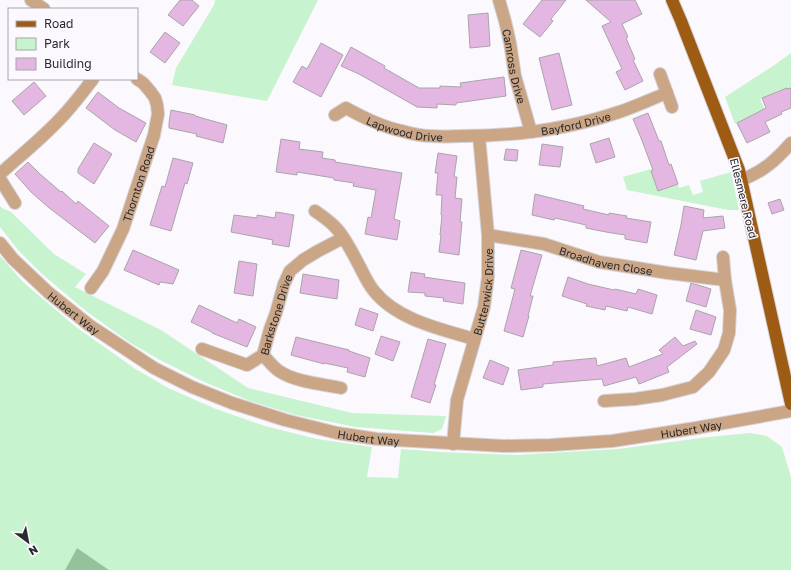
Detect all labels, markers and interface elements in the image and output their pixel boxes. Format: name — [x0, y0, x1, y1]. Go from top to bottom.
legend — [8, 8, 138, 80]
text: Road — [44, 16, 73, 31]
street label: Camross Drive — [500, 28, 529, 105]
text: Park — [44, 36, 70, 51]
text: Building — [44, 56, 92, 71]
street label: Bayford Drive — [540, 109, 612, 137]
street label: Lapwood Drive — [365, 113, 443, 143]
street label: Thornton Road — [119, 144, 156, 223]
street label: Ellesmere Road — [728, 157, 760, 239]
street label: Broadhaven Close — [558, 243, 654, 277]
street label: Butterwick Drive — [470, 248, 495, 337]
street label: Barkstone Drive — [257, 272, 294, 356]
street label: Hubert Way — [46, 288, 102, 337]
street label: Hubert Way — [659, 417, 723, 440]
street label: Hubert Way — [337, 427, 400, 447]
north arrow — [8, 522, 48, 562]
text: N — [27, 543, 41, 559]

